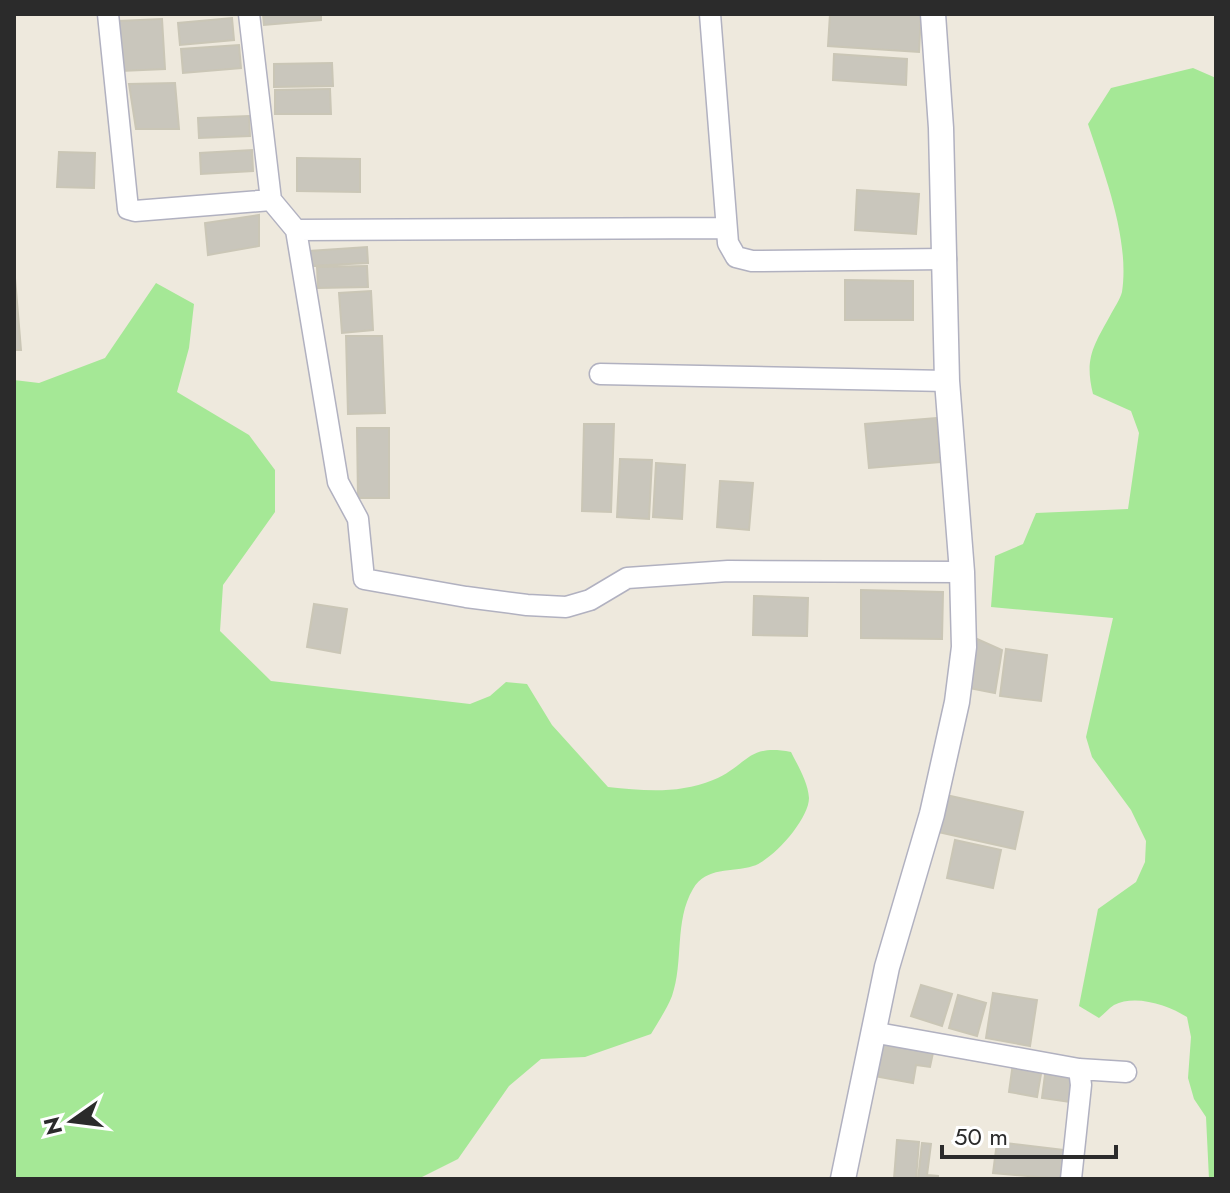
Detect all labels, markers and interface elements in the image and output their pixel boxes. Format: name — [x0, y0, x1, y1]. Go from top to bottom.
north arrow — [32, 1081, 112, 1161]
scale bar — [942, 1109, 1116, 1159]
text: N — [35, 1113, 70, 1138]
text: 50 m — [954, 1119, 1008, 1154]

